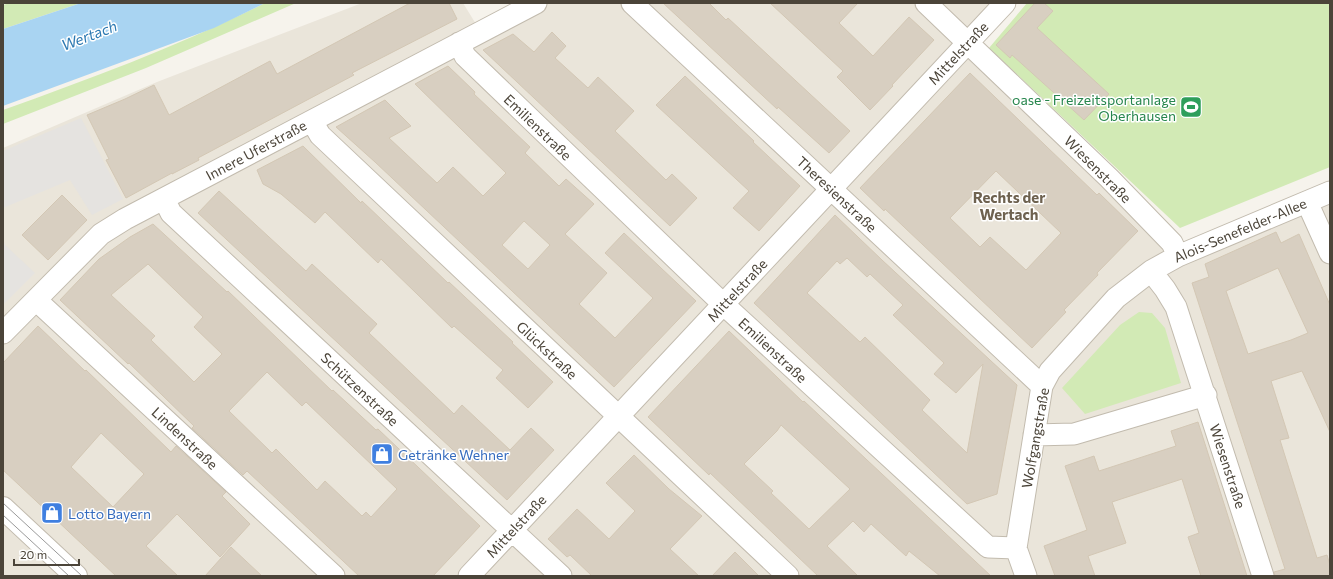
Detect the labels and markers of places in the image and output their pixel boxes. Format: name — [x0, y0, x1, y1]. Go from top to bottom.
place label: oase - Freizeitsportanlage Oberhausen — [1012, 91, 1176, 124]
sports icon: oase - Freizeitsportanlage Oberhausen — [1178, 94, 1204, 120]
shop icon: Getränke Wehner — [369, 441, 395, 467]
place label: Getränke Wehner — [398, 446, 509, 463]
shop icon: Lotto Bayern — [39, 500, 65, 526]
place label: Lotto Bayern — [68, 505, 151, 522]

